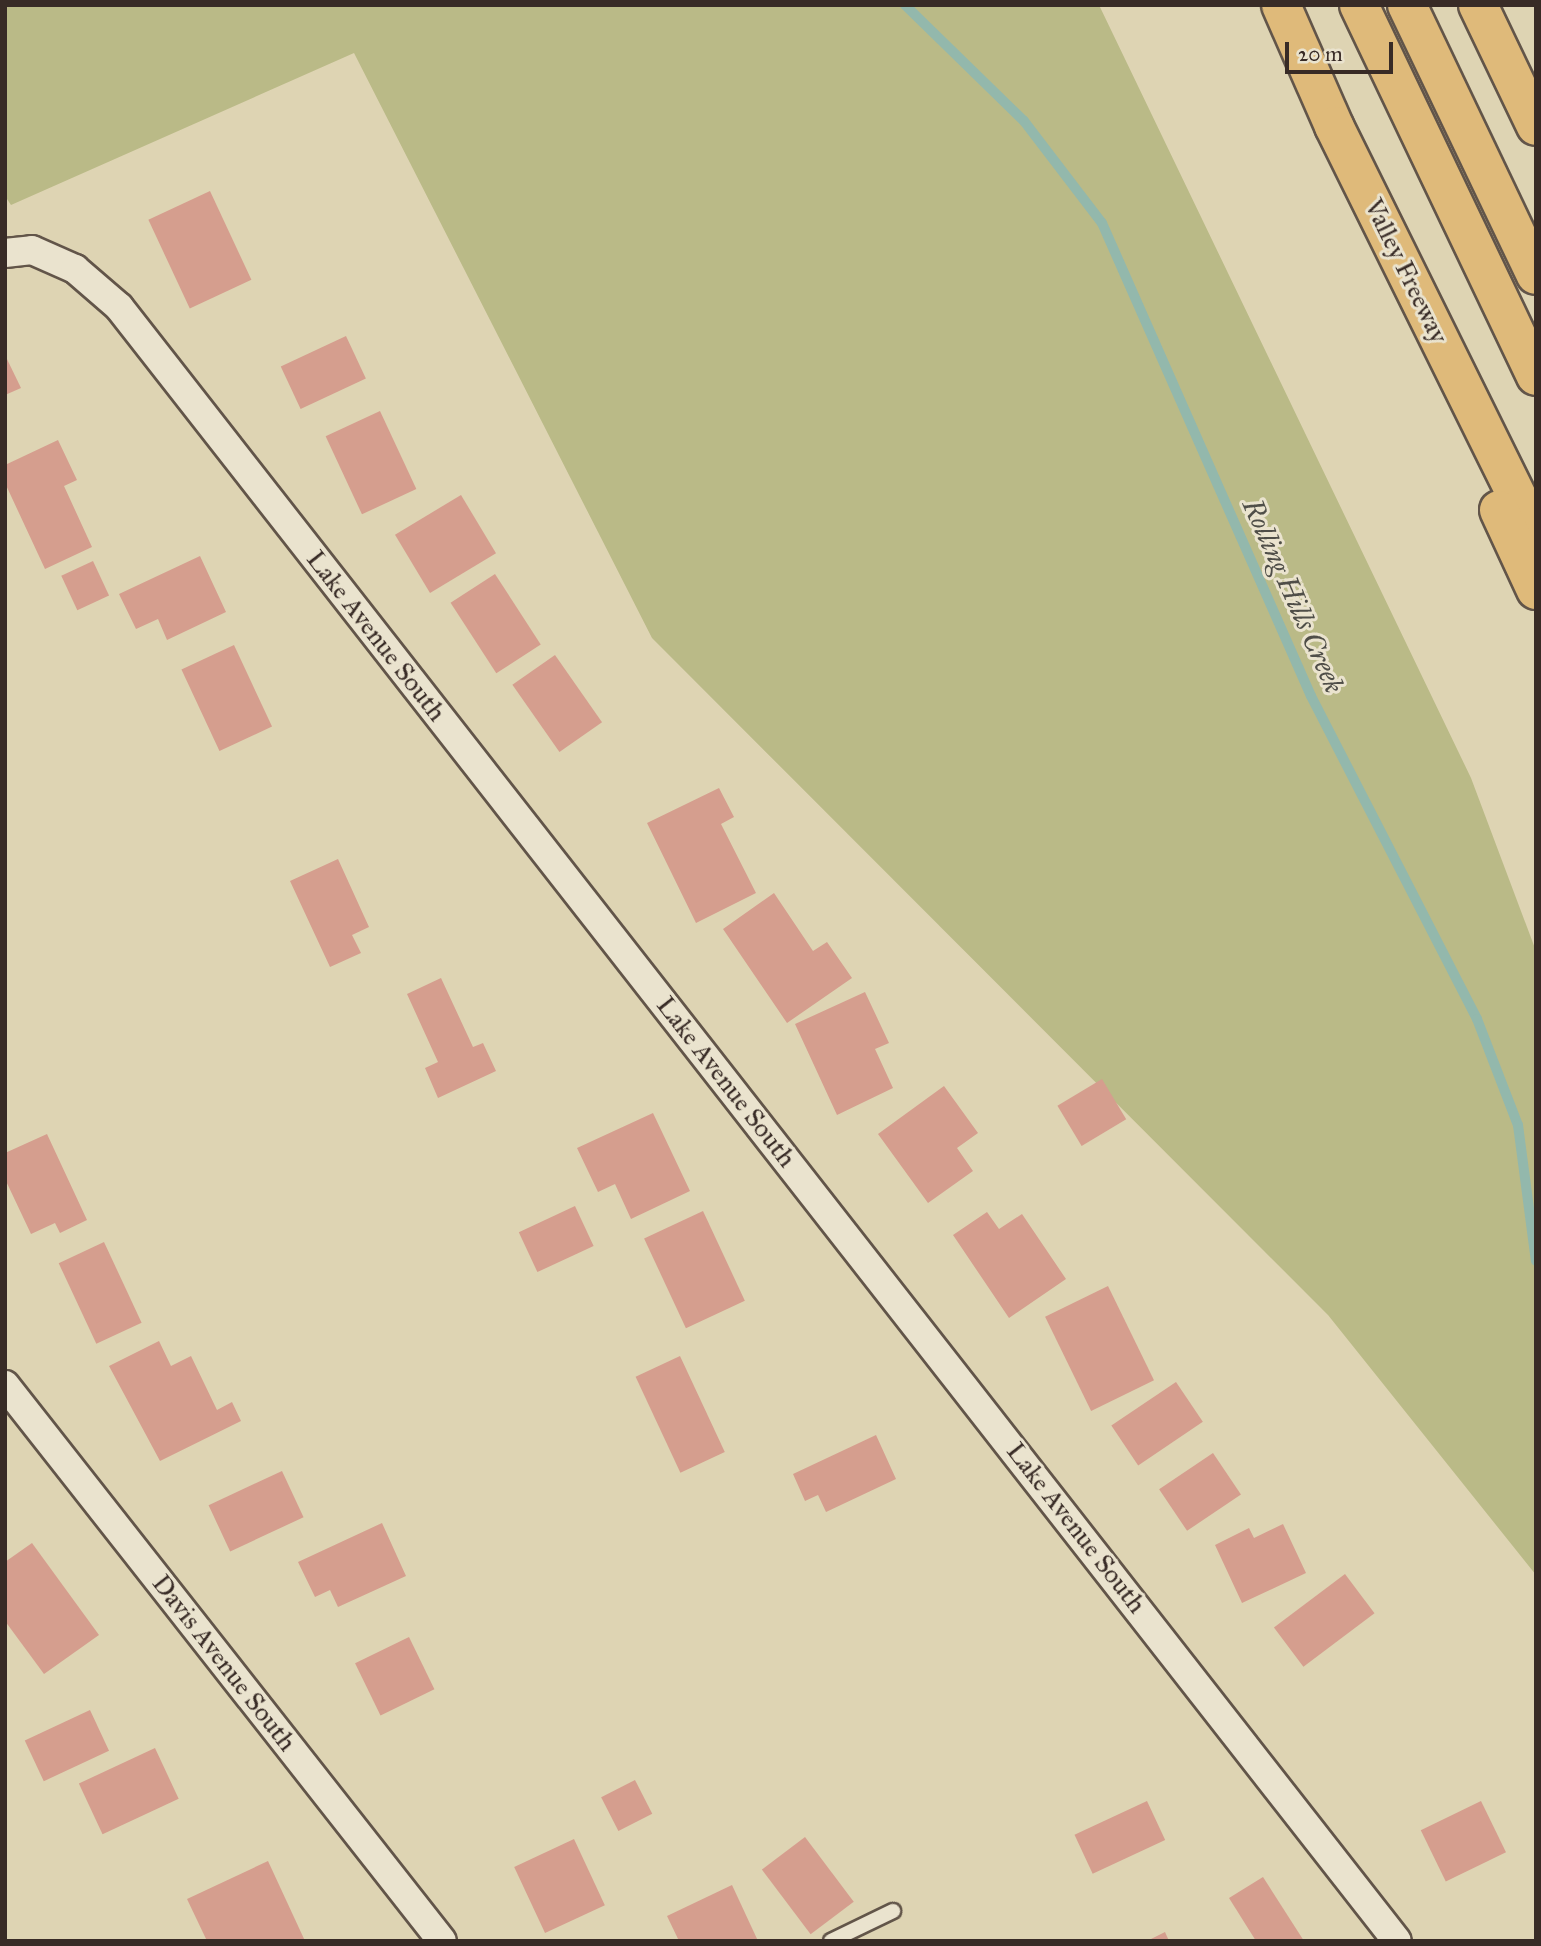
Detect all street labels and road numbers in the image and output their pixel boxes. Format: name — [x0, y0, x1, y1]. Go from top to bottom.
street label: Valley Freeway — [1358, 194, 1454, 348]
street label: Lake Avenue South — [300, 544, 452, 728]
street label: Lake Avenue South — [650, 990, 802, 1174]
street label: Lake Avenue South — [1000, 1436, 1152, 1620]
street label: Davis Avenue South — [145, 1568, 303, 1758]

